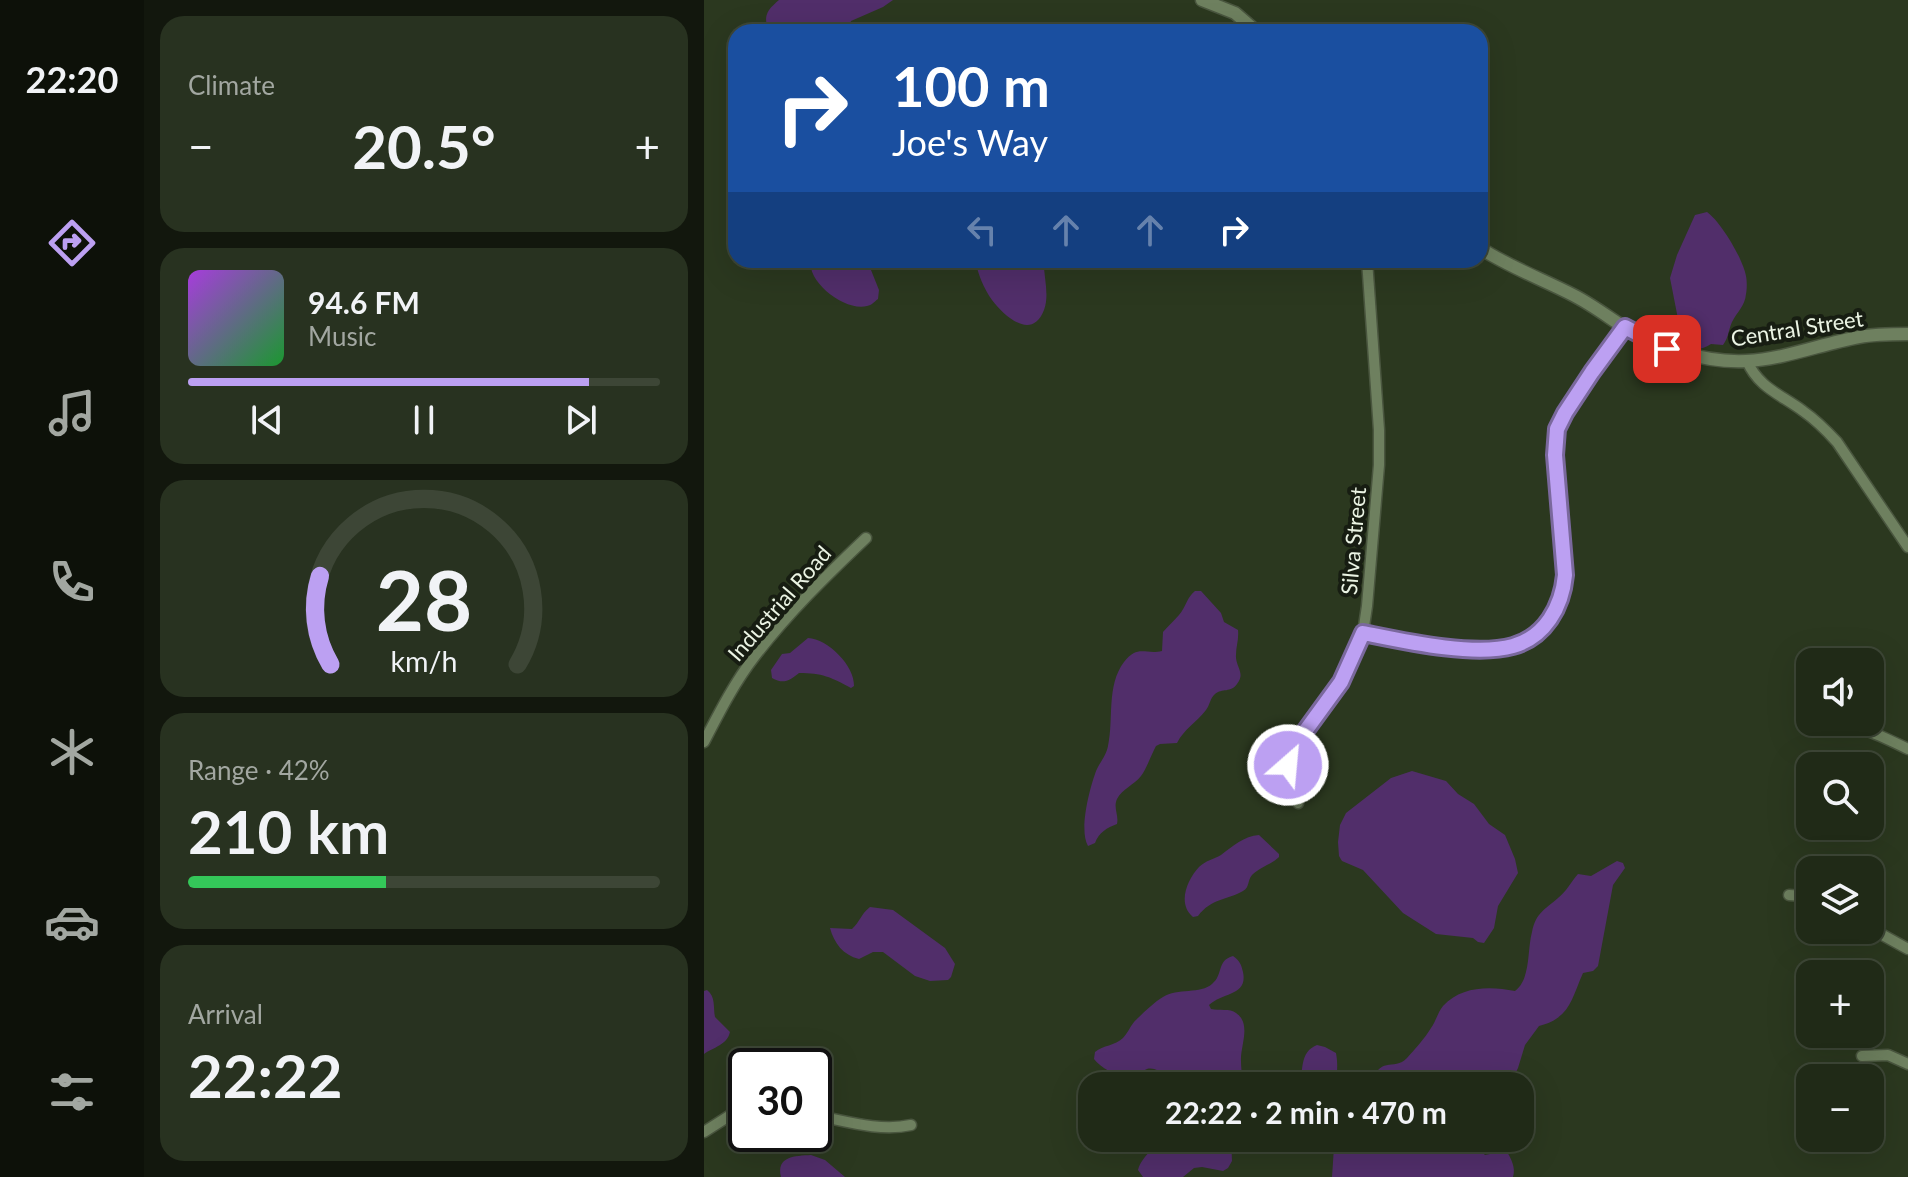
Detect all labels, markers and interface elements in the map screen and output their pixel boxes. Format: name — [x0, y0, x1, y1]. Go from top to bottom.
text: 100 m — [892, 52, 1050, 119]
icon: right — [760, 56, 864, 160]
text: 22:20 — [26, 57, 118, 101]
text: Climate — [188, 69, 275, 101]
text: 20.5° — [352, 110, 496, 182]
text: − — [188, 120, 214, 172]
text: + — [634, 120, 660, 172]
text: Joe's Way — [892, 120, 1048, 164]
icon: left — [960, 208, 1004, 252]
icon: ahead — [1044, 208, 1088, 252]
icon: ahead — [1128, 208, 1172, 252]
icon: right — [1212, 208, 1256, 252]
icon: directions — [44, 215, 100, 271]
text: 94.6 FM — [308, 284, 420, 320]
street label: Central Street — [1729, 304, 1865, 352]
pin — [1633, 315, 1701, 383]
text: Music — [308, 320, 376, 352]
icon: arrive — [1645, 327, 1689, 371]
icon: music — [44, 385, 100, 441]
icon: previous — [245, 398, 289, 442]
icon: pause — [402, 398, 446, 442]
icon: next — [559, 398, 603, 442]
street label: Silva Street — [1335, 486, 1371, 596]
street label: Industrial Road — [722, 540, 836, 666]
text: 28 — [376, 548, 472, 648]
icon: phone — [44, 554, 100, 610]
text: km/h — [391, 644, 457, 678]
map controls — [1796, 648, 1884, 1152]
button: sound — [1796, 648, 1884, 736]
position arrow — [1246, 723, 1330, 807]
icon: climate — [44, 724, 100, 780]
button: search — [1796, 752, 1884, 840]
text: Range · 42% — [188, 754, 330, 786]
text: 210 km — [188, 795, 389, 867]
button: layers — [1796, 856, 1884, 944]
icon: car — [44, 894, 100, 950]
button: + — [1796, 960, 1884, 1048]
text: Arrival — [188, 998, 263, 1030]
text: 22:22 — [188, 1039, 343, 1111]
speed limit sign: 30 — [728, 1048, 832, 1152]
icon: filters — [44, 1064, 100, 1120]
button: − — [1796, 1064, 1884, 1152]
text: 22:22 · 2 min · 470 m — [1165, 1094, 1447, 1130]

